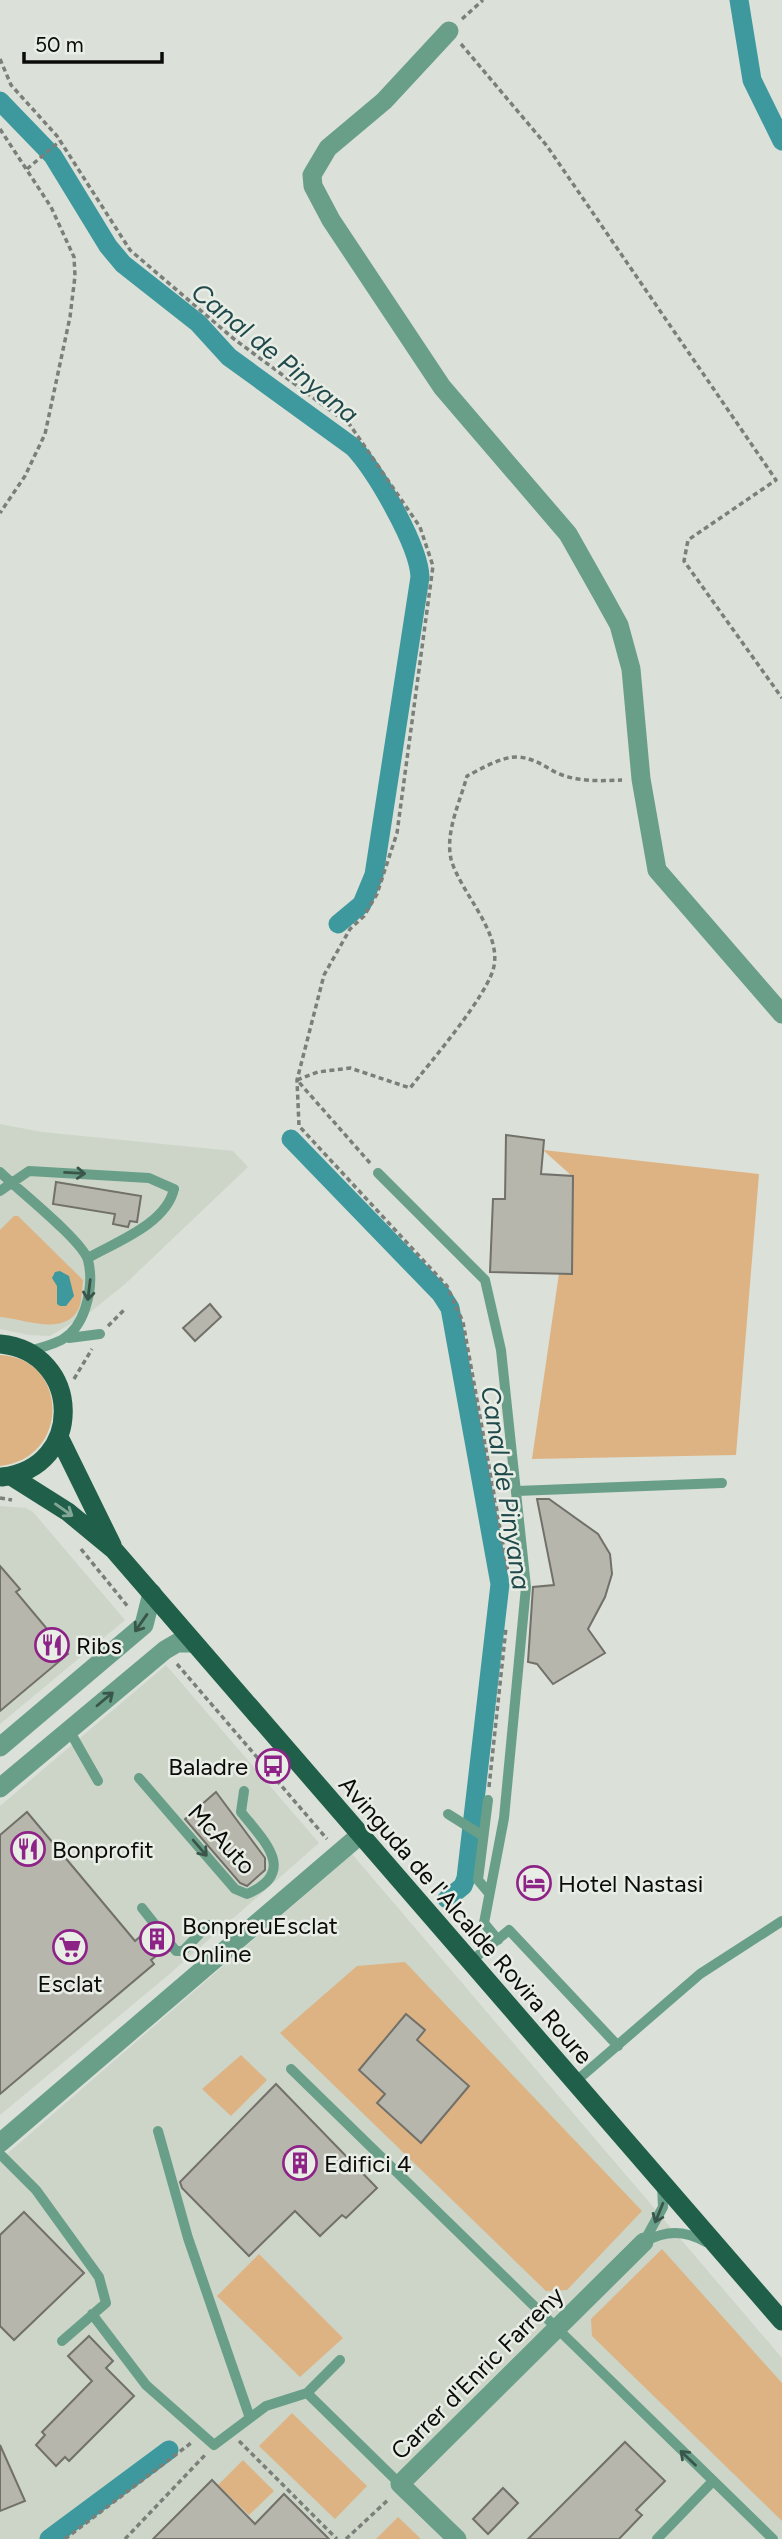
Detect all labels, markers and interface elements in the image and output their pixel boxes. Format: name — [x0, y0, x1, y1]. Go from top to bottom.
scale bar — [24, 21, 163, 65]
text: 50 m — [35, 32, 84, 57]
water label: Canal de Pinyana — [185, 276, 365, 430]
one-way arrow — [63, 1167, 86, 1180]
one-way arrow — [82, 1278, 95, 1301]
water label: Canal de Pinyana — [474, 1384, 538, 1592]
one-way arrow — [54, 1503, 73, 1517]
one-way arrow — [134, 1613, 148, 1632]
restaurant icon: Ribs — [33, 1626, 71, 1664]
place label: Ribs — [76, 1631, 122, 1660]
one-way arrow — [96, 1691, 114, 1707]
bus stop icon: Baladre — [254, 1747, 292, 1785]
place label: Baladre — [168, 1752, 248, 1781]
street label: Avinguda de l'Alcalde Rovira Roure — [333, 1770, 599, 2070]
street label: McAuto — [182, 1798, 262, 1880]
restaurant icon: Bonprofit — [9, 1830, 47, 1868]
place label: Bonprofit — [52, 1835, 154, 1864]
one-way arrow — [192, 1839, 208, 1857]
hotel icon: Hotel Nastasi — [515, 1864, 553, 1902]
place label: Hotel Nastasi — [558, 1869, 703, 1898]
place label: BonpreuEsclat Online — [182, 1911, 338, 1968]
building icon: BonpreuEsclat Online — [138, 1920, 176, 1958]
supermarket icon: Esclat — [51, 1928, 89, 1966]
place label: Esclat — [38, 1969, 102, 1998]
building icon: Edifici 4 — [281, 2144, 319, 2182]
place label: Edifici 4 — [324, 2149, 412, 2178]
one-way arrow — [652, 2202, 664, 2223]
street label: Carrer d'Enric Farreny — [385, 2280, 570, 2465]
one-way arrow — [680, 2449, 697, 2466]

